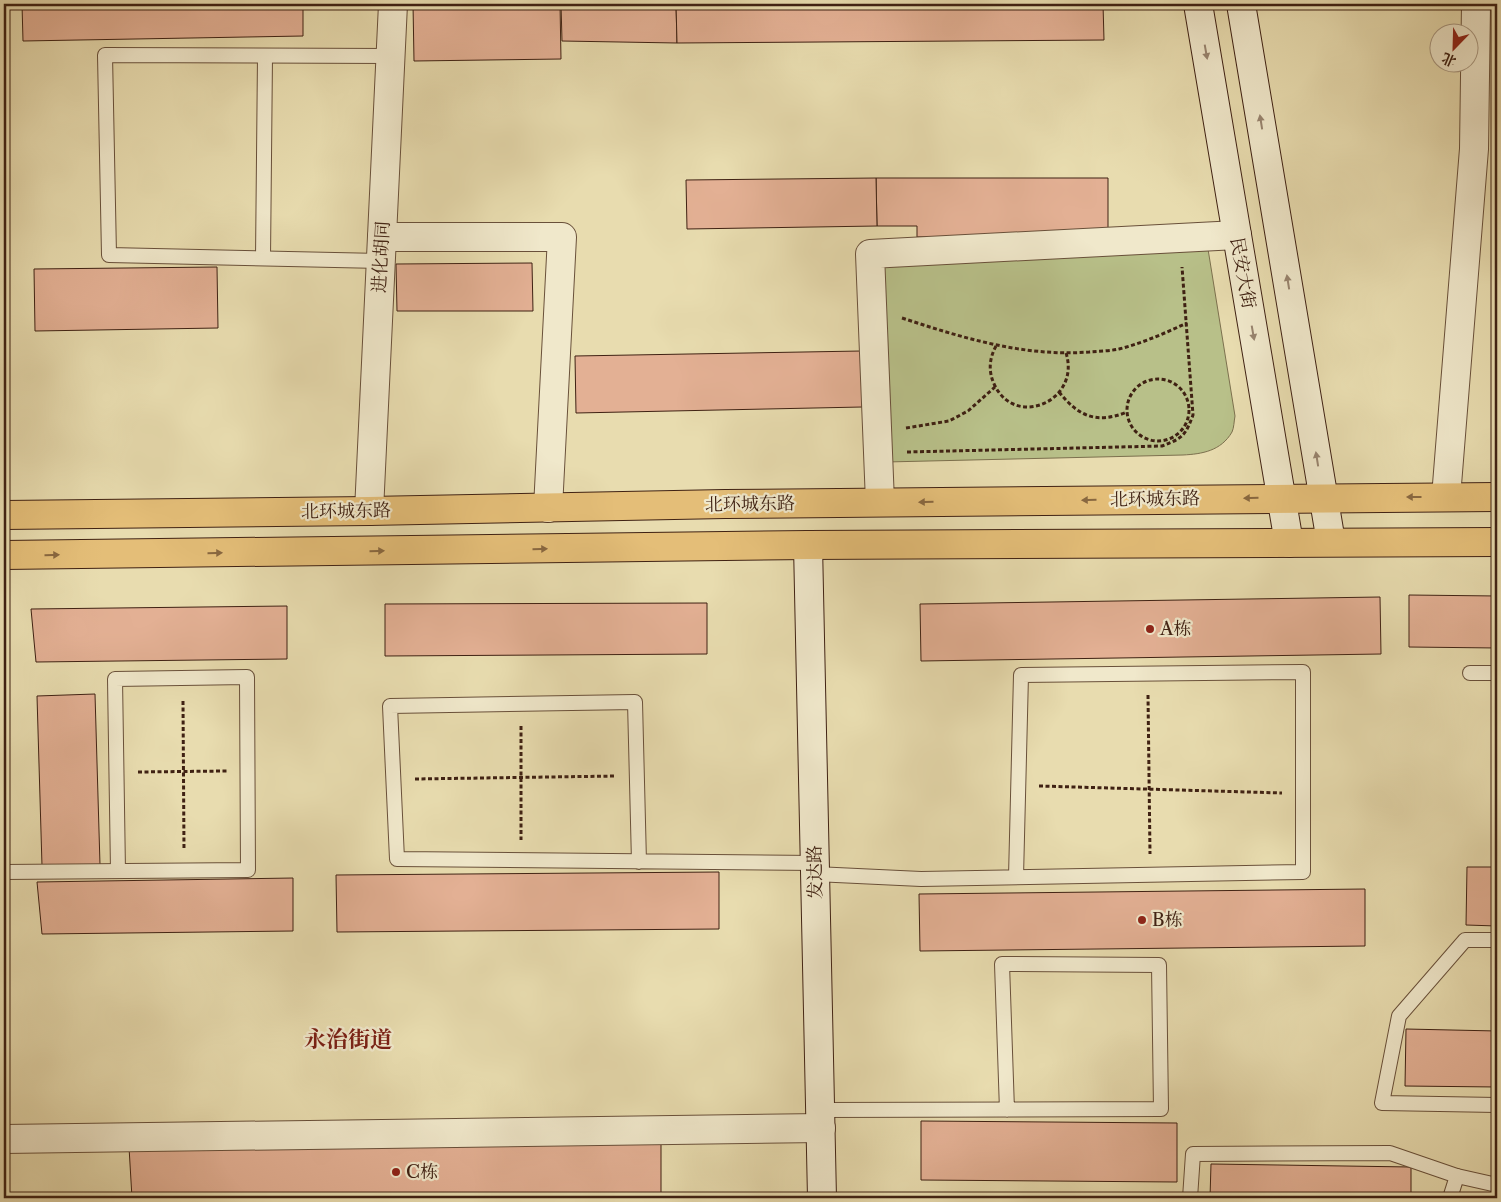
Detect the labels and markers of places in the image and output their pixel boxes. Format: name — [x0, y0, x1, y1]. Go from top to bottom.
place label: A栋 — [1159, 618, 1191, 640]
marker: A栋 — [1144, 623, 1156, 635]
place label: B栋 — [1152, 909, 1183, 931]
marker: B栋 — [1136, 914, 1148, 926]
place label: C栋 — [406, 1161, 438, 1183]
marker: C栋 — [390, 1166, 402, 1178]

